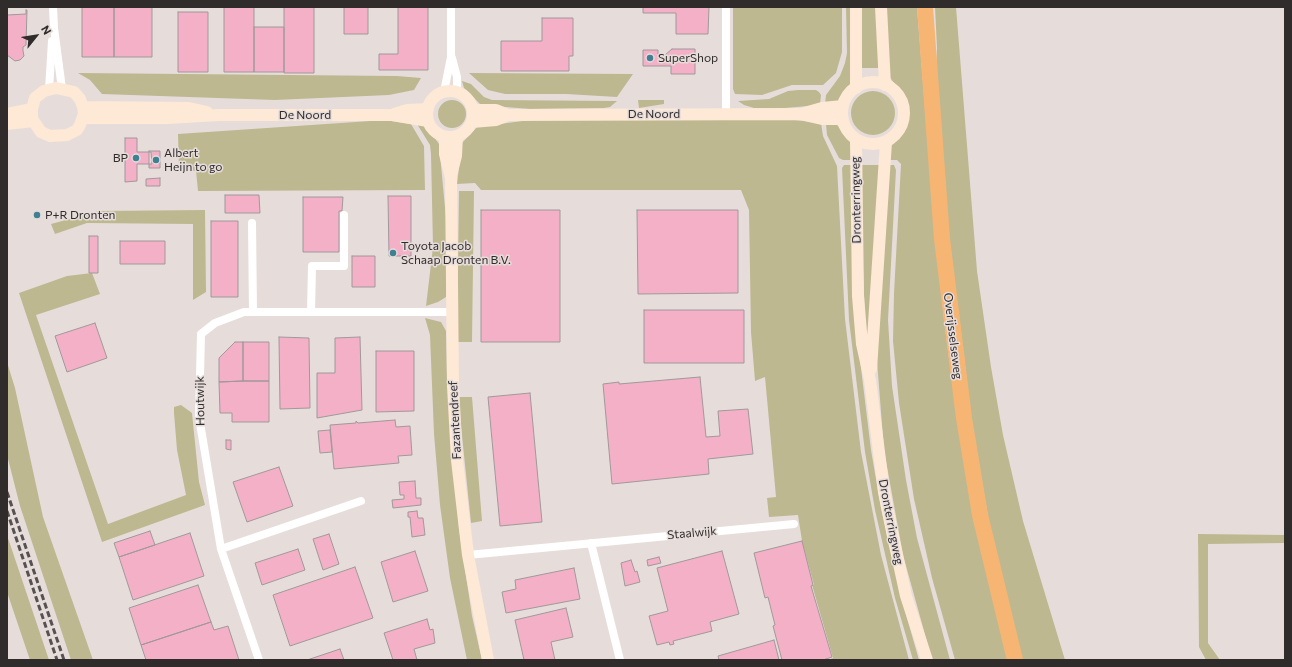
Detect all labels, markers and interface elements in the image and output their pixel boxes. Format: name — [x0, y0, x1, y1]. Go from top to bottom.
north arrow — [16, 16, 56, 56]
text: N — [39, 23, 55, 37]
place label: SuperShop — [658, 51, 718, 65]
marker: SuperShop — [645, 53, 655, 63]
street label: De Noord — [628, 107, 680, 121]
street label: De Noord — [279, 108, 331, 122]
place label: Albert Heijn to go — [164, 146, 222, 174]
place label: BP — [113, 151, 128, 165]
marker: BP — [131, 153, 141, 163]
marker: Albert Heijn to go — [151, 155, 161, 165]
street label: Dronterringweg — [848, 156, 864, 244]
place label: P+R Dronten — [45, 208, 115, 222]
marker: P+R Dronten — [32, 210, 42, 220]
place label: Toyota Jacob Schaap Dronten B.V. — [401, 239, 511, 267]
marker: Toyota Jacob Schaap Dronten B.V. — [388, 248, 398, 258]
street label: Overijsselseweg — [941, 292, 965, 380]
street label: Houtwijk — [192, 376, 208, 426]
street label: Fazantendreef — [446, 380, 464, 460]
street label: Dronterringweg — [876, 478, 906, 566]
street label: Staalwijk — [667, 524, 717, 542]

